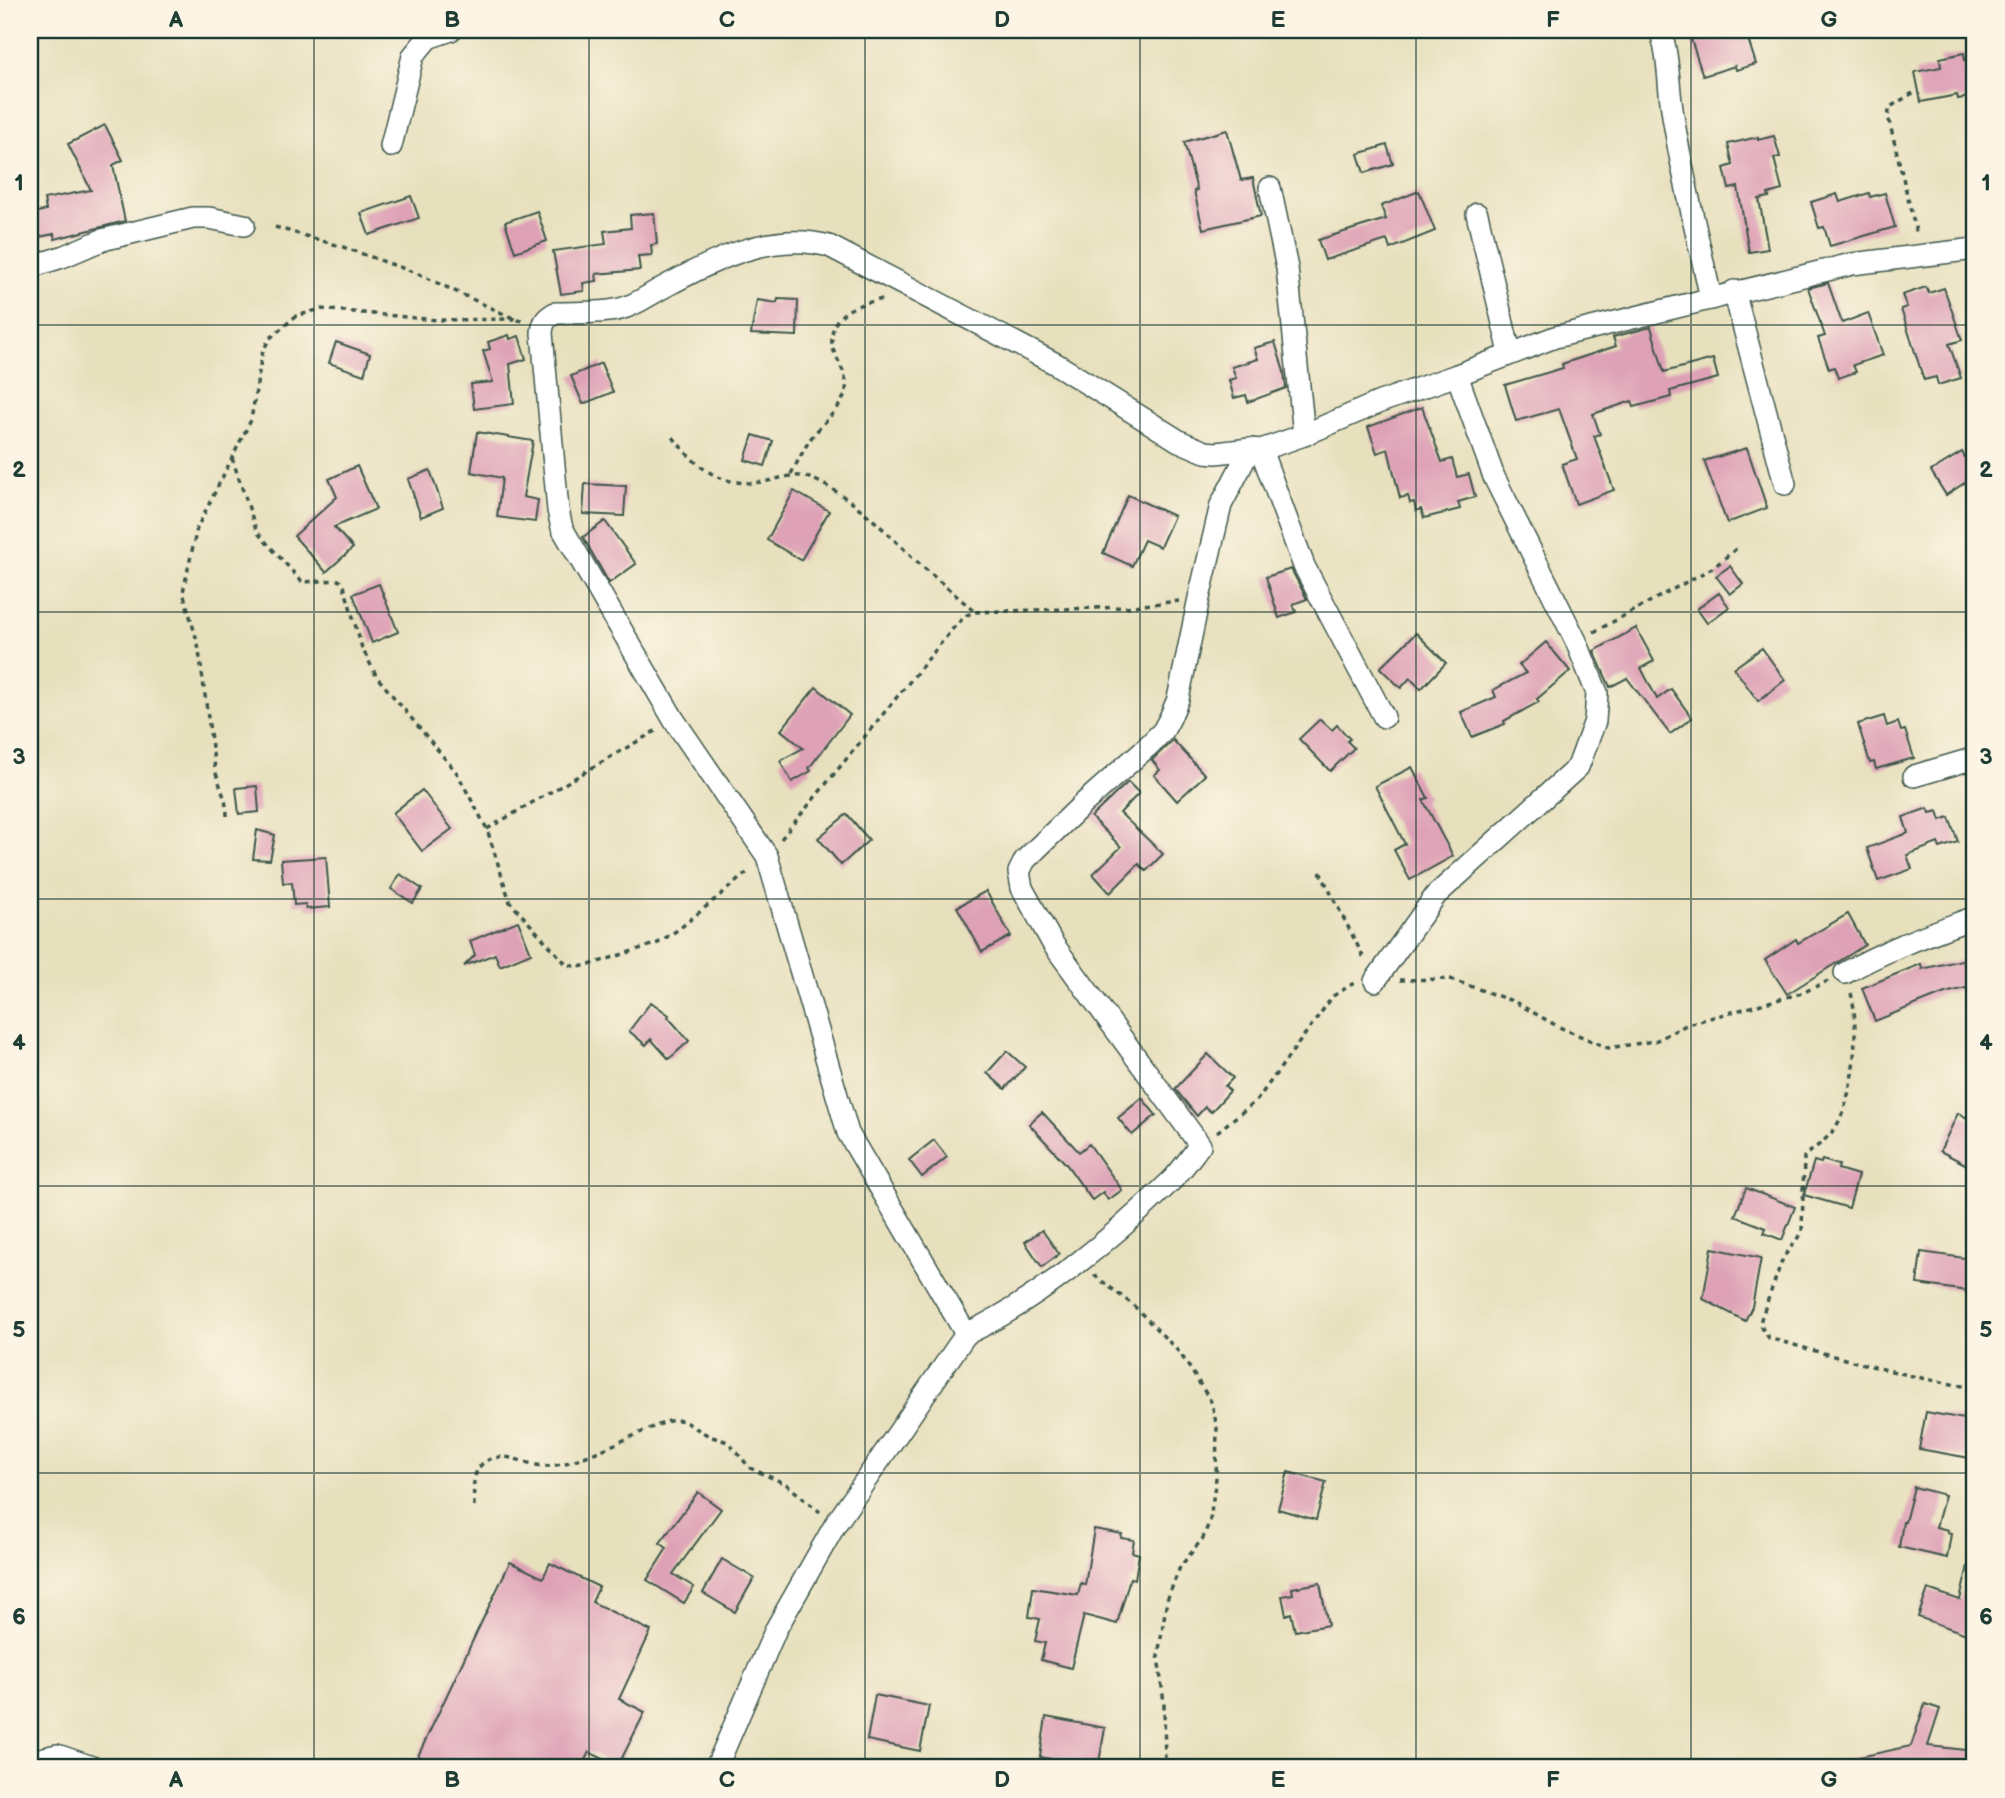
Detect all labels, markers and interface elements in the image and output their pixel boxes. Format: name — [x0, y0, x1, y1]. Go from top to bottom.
text: A — [168, 6, 184, 34]
text: B — [444, 6, 460, 34]
text: C — [719, 6, 735, 34]
text: D — [994, 6, 1010, 34]
text: E — [1271, 6, 1286, 34]
text: F — [1546, 6, 1560, 34]
text: G — [1821, 6, 1838, 34]
text: 1 — [14, 169, 24, 197]
text: 1 — [1981, 169, 1991, 197]
text: 2 — [12, 456, 26, 484]
text: 2 — [1979, 456, 1993, 484]
text: 3 — [12, 743, 26, 771]
text: 3 — [1979, 743, 1993, 771]
text: 4 — [12, 1029, 26, 1057]
text: 4 — [1979, 1029, 1993, 1057]
text: 5 — [12, 1316, 26, 1344]
text: 5 — [1979, 1316, 1993, 1344]
text: 6 — [12, 1603, 26, 1631]
text: 6 — [1979, 1603, 1993, 1631]
text: A — [168, 1766, 184, 1794]
text: B — [444, 1766, 460, 1794]
text: C — [719, 1766, 735, 1794]
text: D — [994, 1766, 1010, 1794]
text: E — [1271, 1766, 1286, 1794]
text: F — [1546, 1766, 1560, 1794]
text: G — [1821, 1766, 1838, 1794]

